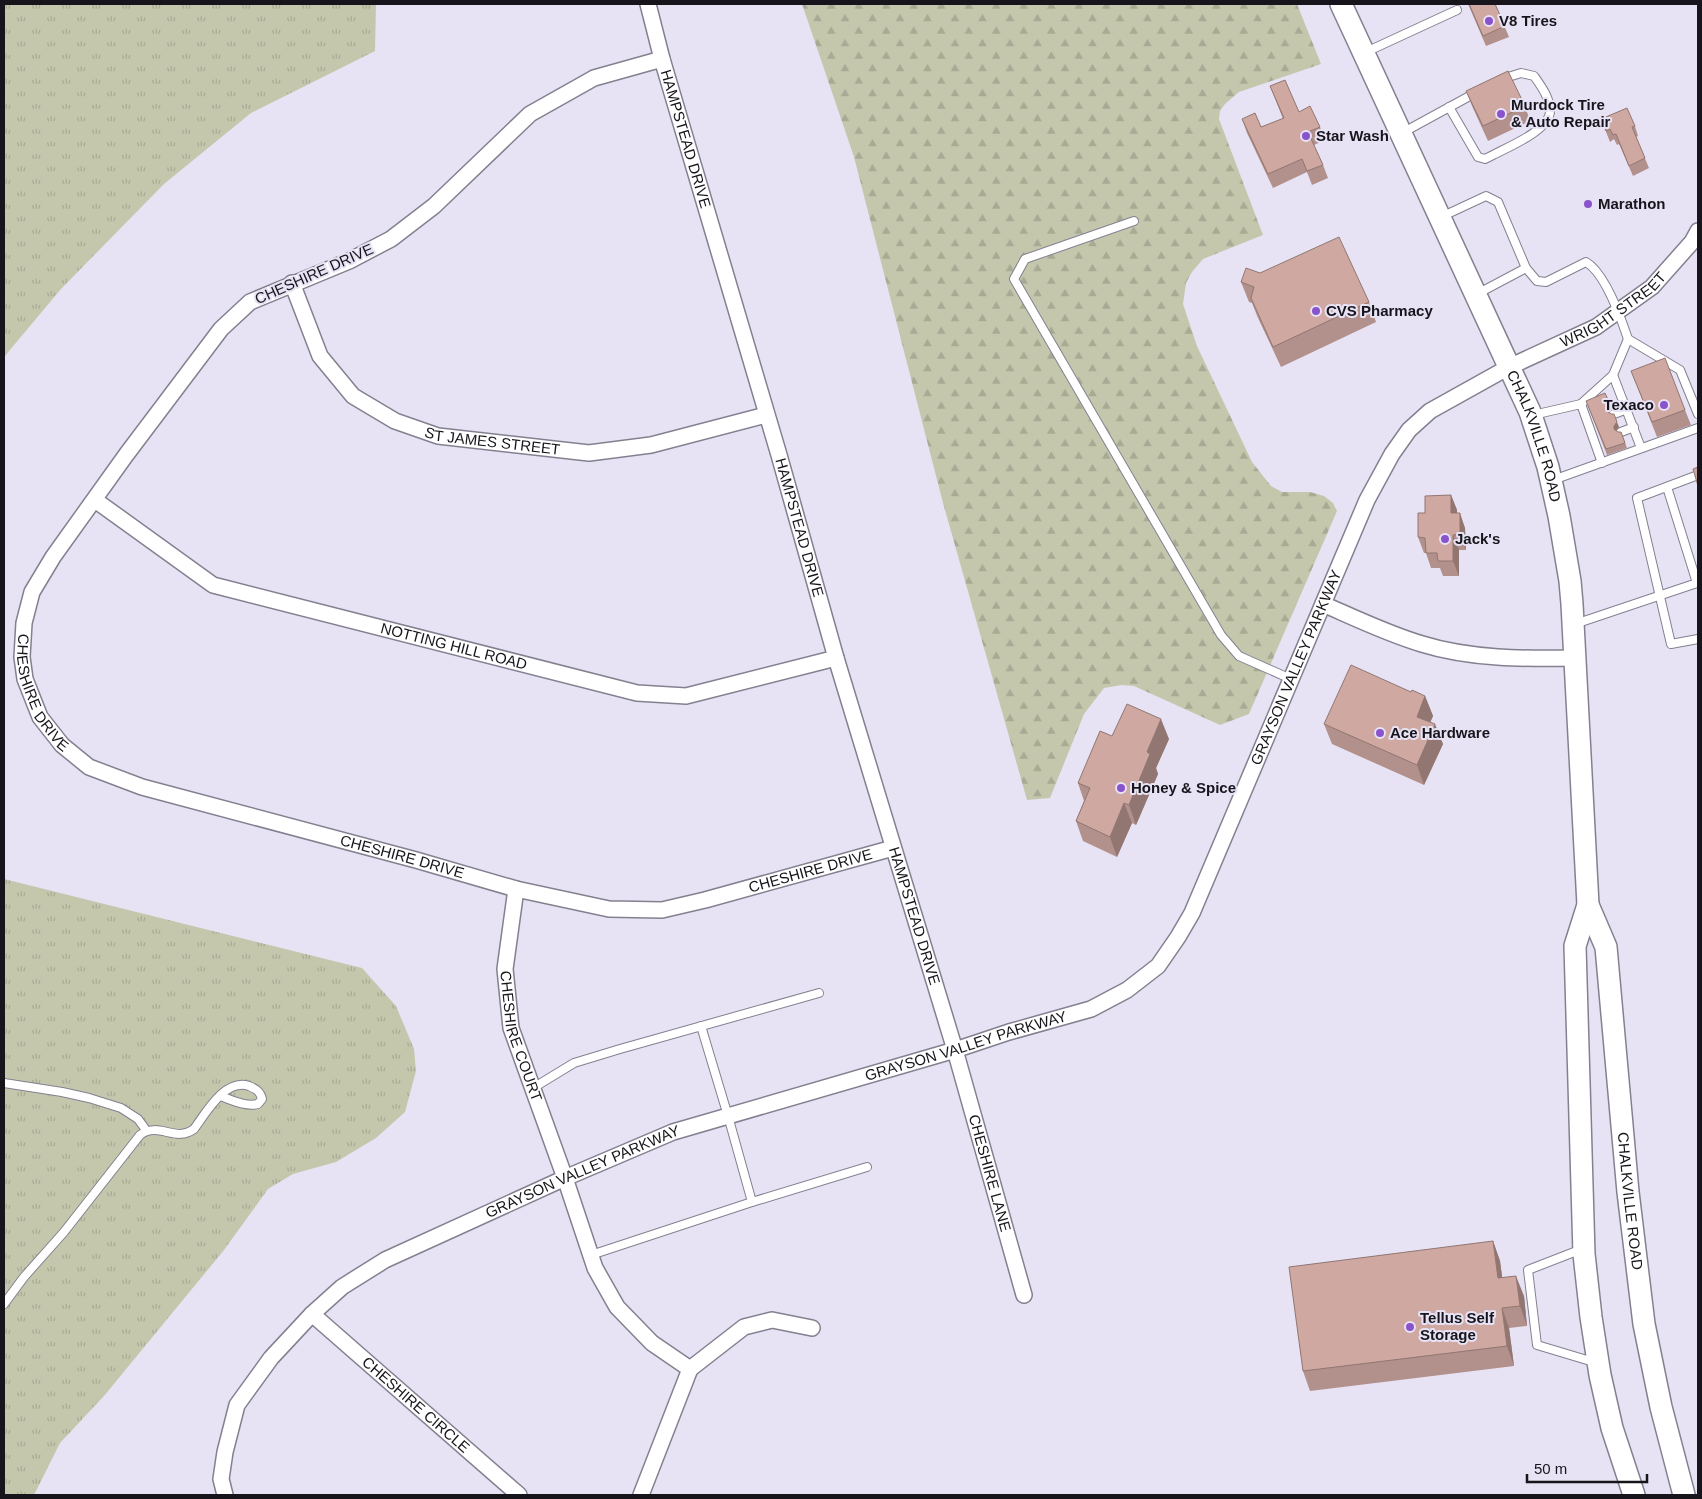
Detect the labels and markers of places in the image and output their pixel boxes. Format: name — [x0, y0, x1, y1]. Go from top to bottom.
place label: V8 Tires — [1499, 12, 1557, 29]
marker: V8 Tires — [1483, 15, 1495, 27]
place label: Murdock Tire & Auto Repair — [1511, 96, 1611, 130]
marker: Murdock Tire & Auto Repair — [1495, 108, 1507, 120]
place label: Star Wash — [1316, 127, 1389, 144]
marker: Star Wash — [1300, 130, 1312, 142]
place label: Marathon — [1598, 195, 1666, 212]
marker: Marathon — [1582, 198, 1594, 210]
place label: CVS Pharmacy — [1326, 302, 1433, 319]
marker: CVS Pharmacy — [1310, 305, 1322, 317]
place label: Texaco — [1603, 396, 1654, 413]
marker: Texaco — [1658, 399, 1670, 411]
place label: Jack's — [1455, 530, 1500, 547]
marker: Jack's — [1439, 533, 1451, 545]
place label: Ace Hardware — [1390, 724, 1490, 741]
marker: Ace Hardware — [1374, 727, 1386, 739]
place label: Honey & Spice — [1131, 779, 1236, 796]
marker: Honey & Spice — [1115, 782, 1127, 794]
place label: Tellus Self Storage — [1420, 1309, 1495, 1343]
marker: Tellus Self Storage — [1404, 1321, 1416, 1333]

